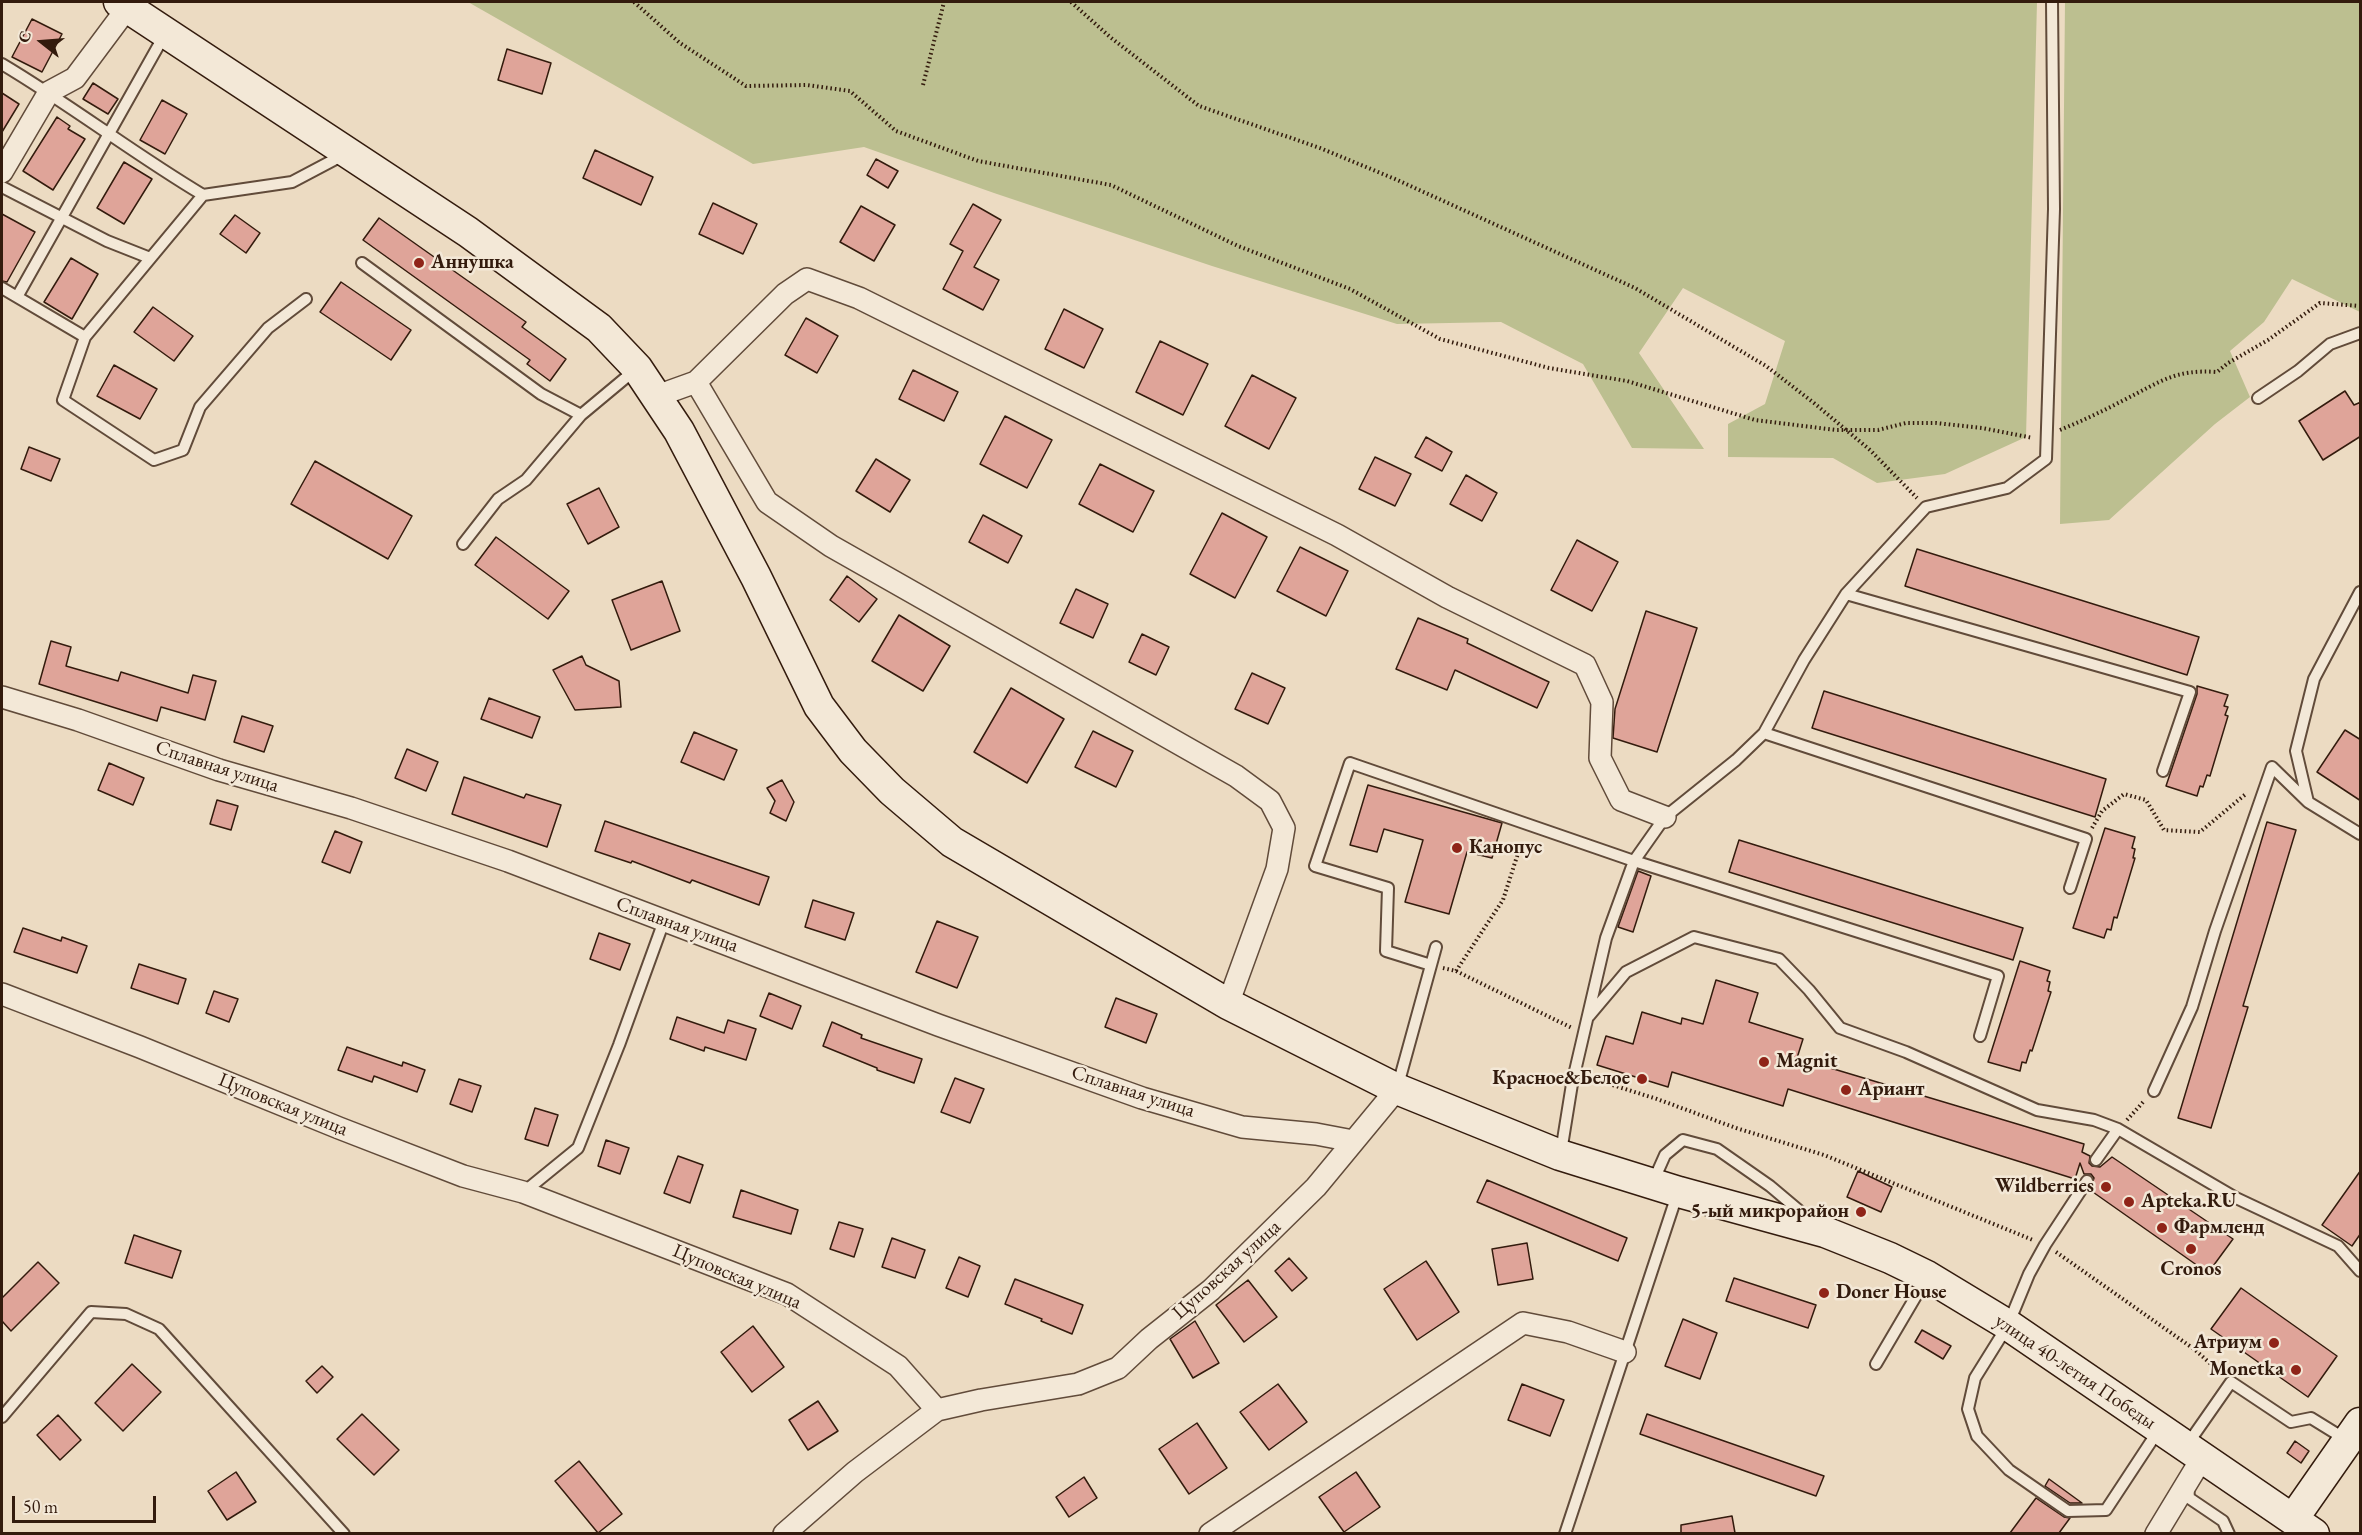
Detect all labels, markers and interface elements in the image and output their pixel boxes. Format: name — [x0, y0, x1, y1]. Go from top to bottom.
north arrow — [12, 12, 72, 72]
text: С — [13, 28, 36, 45]
place label: Аннушка — [431, 251, 514, 275]
marker: Аннушка — [412, 256, 426, 270]
street label: Сплавная улица — [152, 736, 282, 798]
place label: Канопус — [1469, 836, 1542, 860]
marker: Канопус — [1450, 841, 1464, 855]
street label: Сплавная улица — [613, 892, 741, 958]
place label: Magnit — [1776, 1050, 1837, 1074]
marker: Magnit — [1757, 1055, 1771, 1069]
street label: Сплавная улица — [1068, 1061, 1198, 1123]
place label: Красное&Белое — [1492, 1067, 1630, 1091]
street label: Цуповская улица — [215, 1068, 351, 1142]
marker: Красное&Белое — [1635, 1072, 1649, 1086]
place label: Ариант — [1858, 1078, 1924, 1102]
marker: Ариант — [1839, 1083, 1853, 1097]
place label: Wildberries — [1995, 1175, 2094, 1199]
marker: Wildberries — [2099, 1180, 2113, 1194]
place label: Apteka.RU — [2141, 1190, 2236, 1214]
marker: Apteka.RU — [2122, 1195, 2136, 1209]
place label: 5-ый микрорайон — [1691, 1200, 1849, 1224]
marker: 5-ый микрорайон — [1854, 1205, 1868, 1219]
street label: Цуповская улица — [1168, 1215, 1286, 1325]
place label: Фармленд — [2174, 1216, 2265, 1240]
marker: Фармленд — [2155, 1221, 2169, 1235]
street label: Цуповская улица — [669, 1239, 805, 1315]
marker: Cronos — [2184, 1242, 2198, 1256]
place label: Cronos — [2161, 1258, 2221, 1282]
place label: Doner House — [1836, 1281, 1947, 1305]
marker: Doner House — [1817, 1286, 1831, 1300]
street label: улица 40-летия Победы — [1990, 1309, 2160, 1435]
place label: Атриум — [2193, 1331, 2262, 1355]
marker: Атриум — [2267, 1336, 2281, 1350]
place label: Monetka — [2209, 1358, 2284, 1382]
marker: Monetka — [2289, 1363, 2303, 1377]
scale bar — [15, 1484, 159, 1522]
text: 50 m — [23, 1495, 58, 1518]

